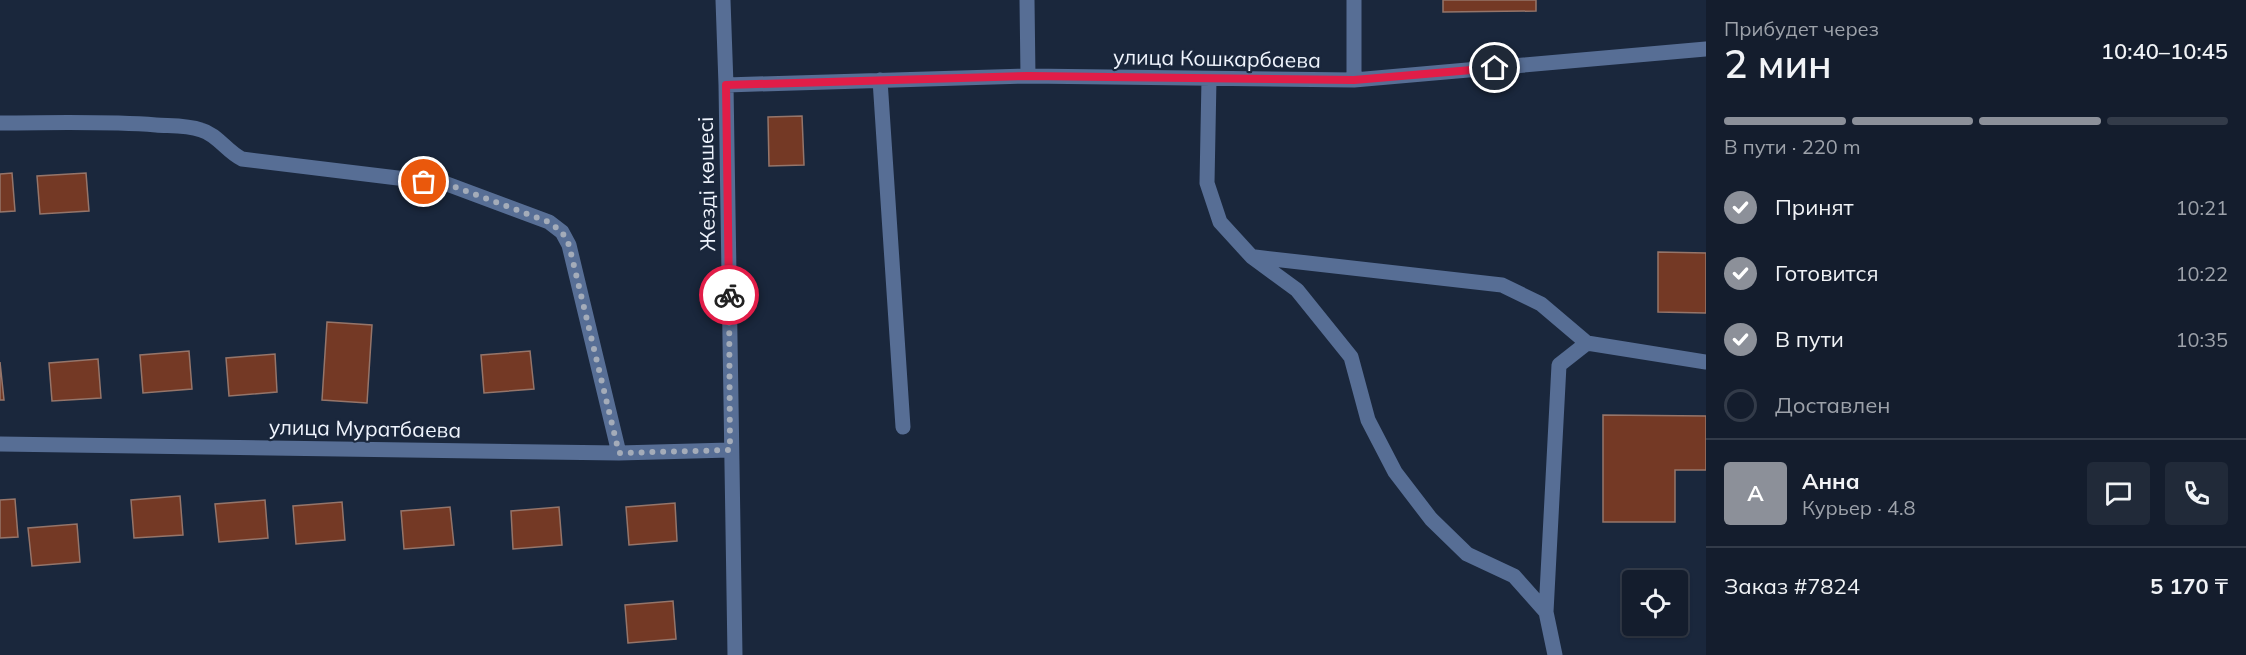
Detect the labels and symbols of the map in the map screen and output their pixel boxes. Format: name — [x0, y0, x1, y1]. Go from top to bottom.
pin — [1469, 42, 1520, 93]
street label: улица Кошкарбаева — [1113, 43, 1321, 73]
street label: Жезді көшесі — [692, 116, 720, 252]
pin — [398, 156, 449, 207]
courier — [699, 265, 759, 325]
street label: улица Муратбаева — [269, 413, 461, 443]

